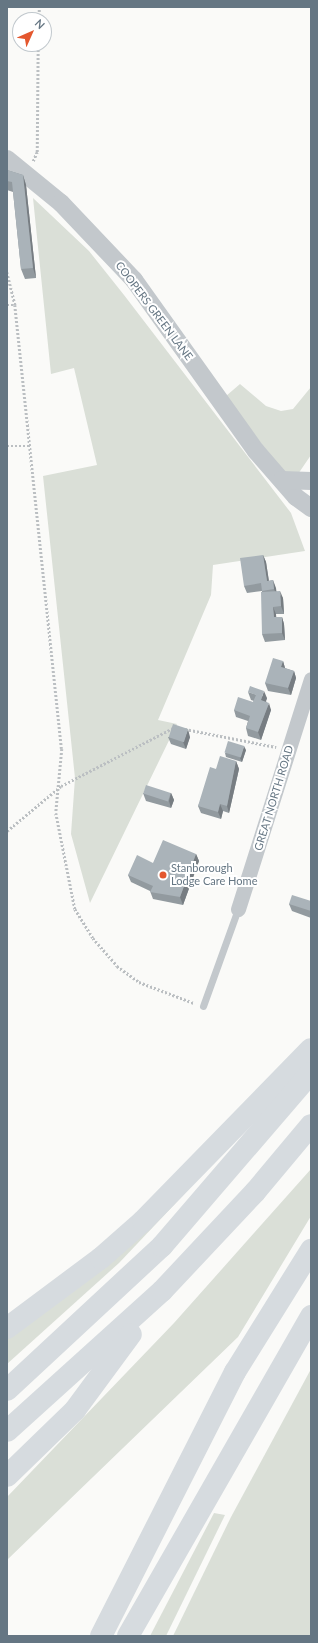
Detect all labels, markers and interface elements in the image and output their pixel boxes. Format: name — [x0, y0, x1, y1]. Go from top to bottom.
north arrow — [12, 12, 52, 52]
text: N — [33, 16, 48, 31]
street label: COOPERS GREEN LANE — [113, 259, 195, 363]
street label: GREAT NORTH ROAD — [252, 743, 296, 853]
place label: Stanborough Lodge Care Home — [171, 862, 257, 888]
marker: Stanborough Lodge Care Home — [158, 870, 168, 880]

